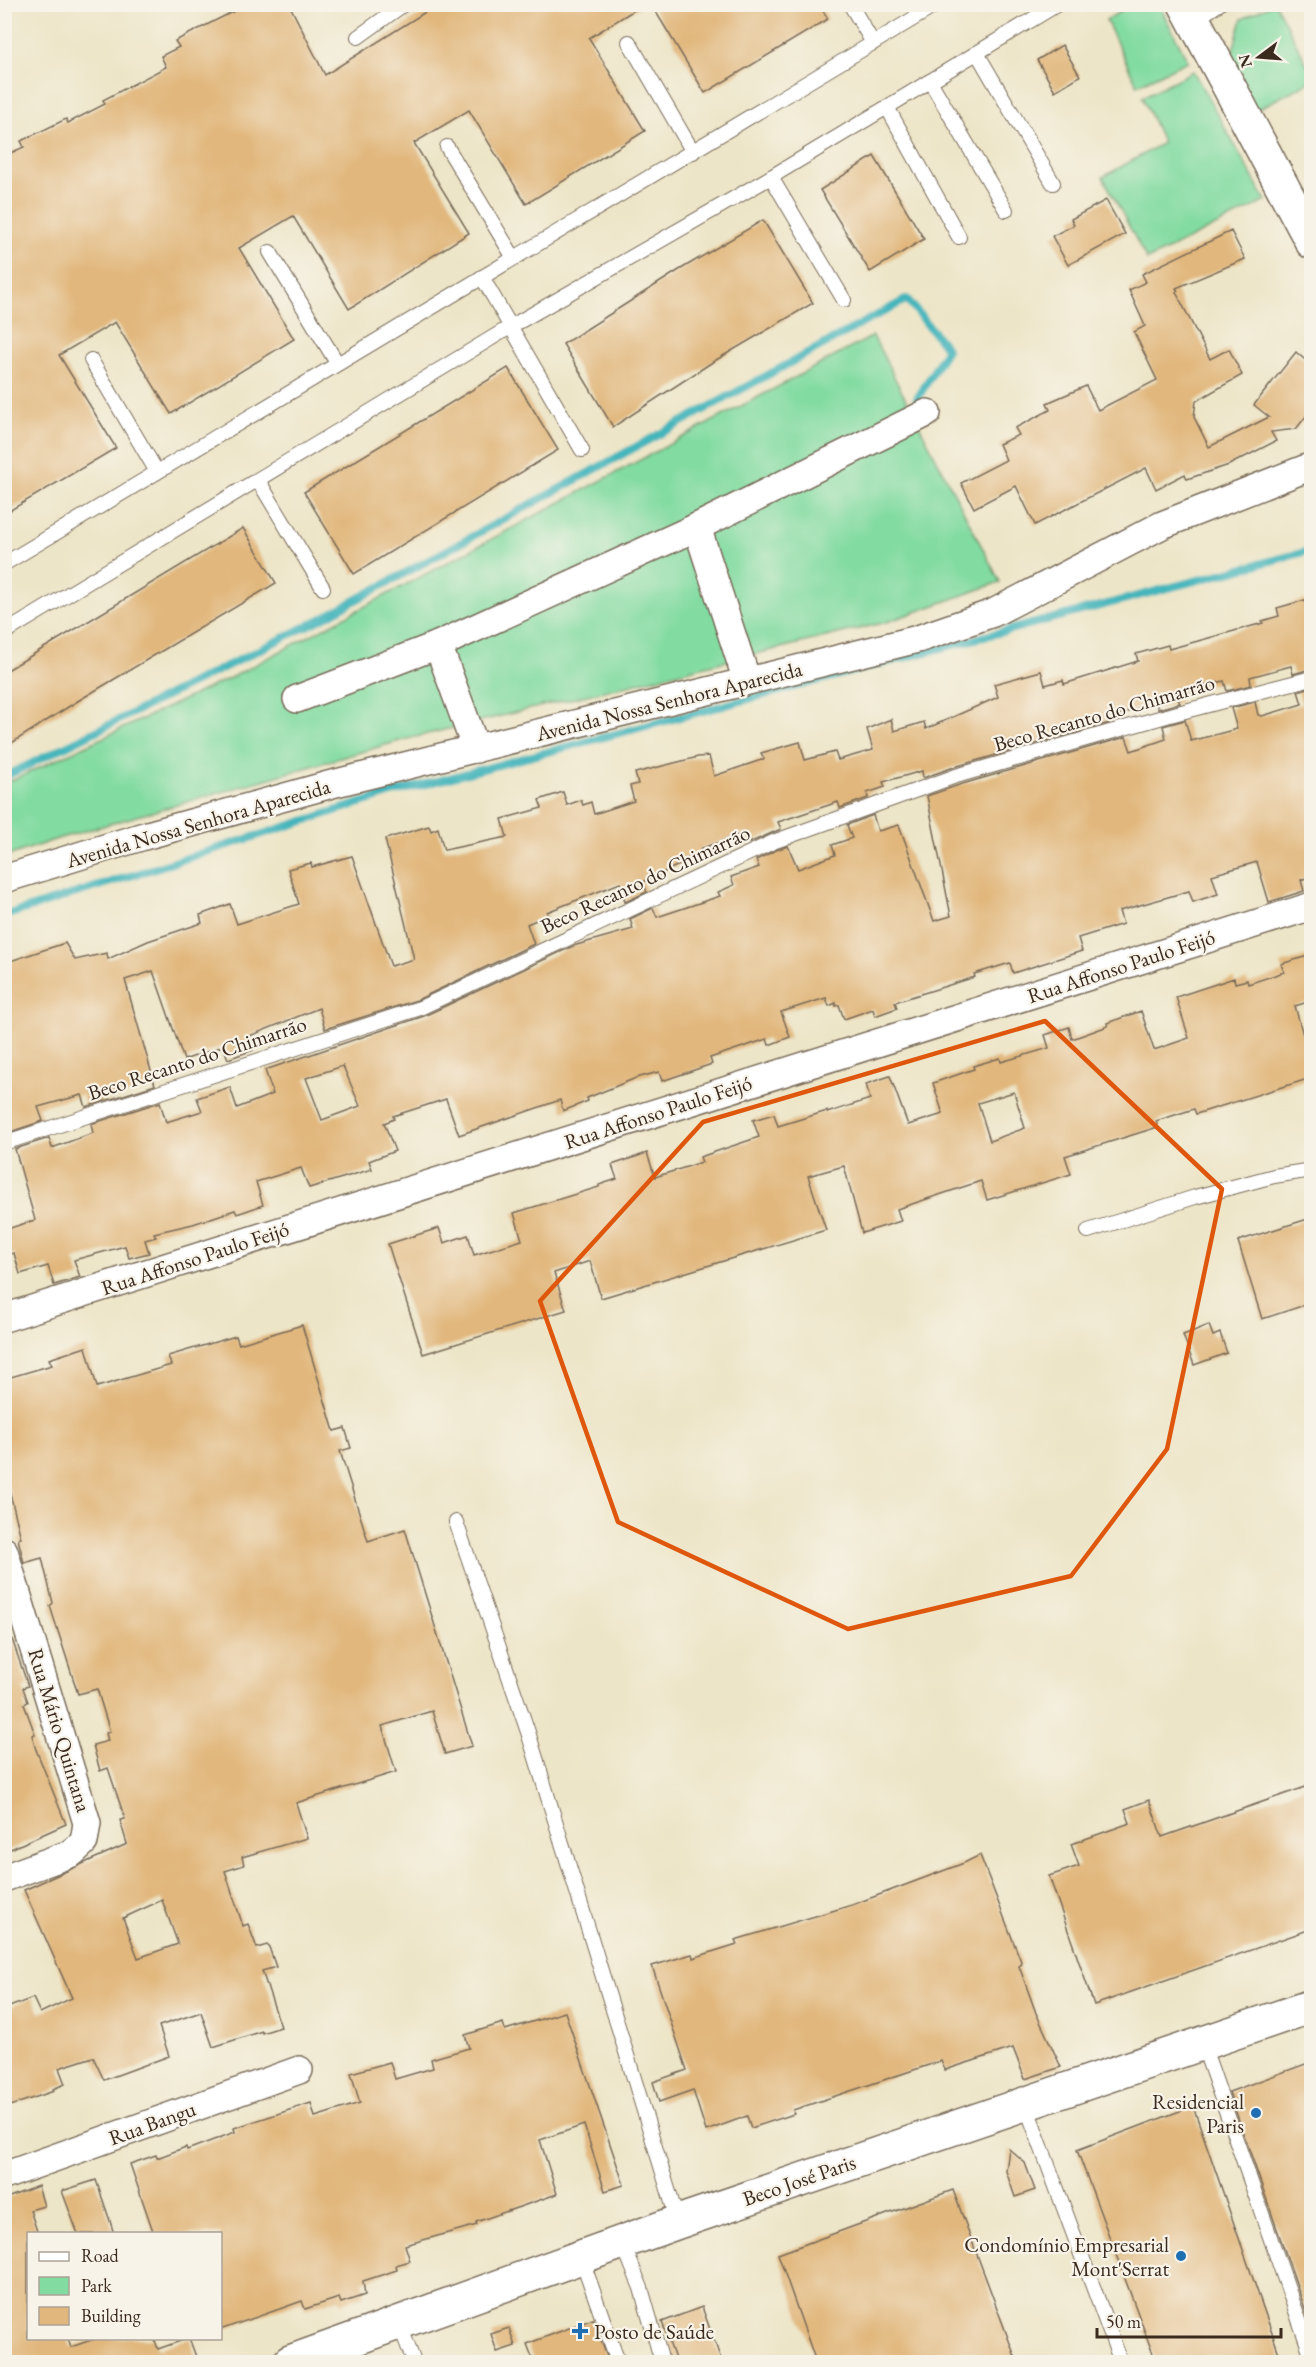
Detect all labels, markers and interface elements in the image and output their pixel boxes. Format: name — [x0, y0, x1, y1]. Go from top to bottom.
north arrow — [1229, 27, 1289, 87]
text: N — [1233, 52, 1257, 70]
street label: Avenida Nossa Senhora Aparecida — [532, 655, 806, 747]
street label: Beco Recanto do Chimarrão — [990, 669, 1218, 757]
street label: Avenida Nossa Senhora Aparecida — [62, 772, 334, 874]
street label: Beco Recanto do Chimarrão — [536, 818, 754, 940]
street label: Rua Affonso Paulo Feijó — [1024, 923, 1218, 1009]
street label: Beco Recanto do Chimarrão — [84, 1010, 310, 1106]
street label: Rua Affonso Paulo Feijó — [561, 1069, 755, 1155]
street label: Rua Affonso Paulo Feijó — [98, 1215, 292, 1301]
street label: Rua Mário Quintana — [21, 1645, 98, 1816]
place label: Residencial Paris — [1152, 2088, 1244, 2139]
street label: Rua Bangu — [105, 2095, 199, 2151]
marker: Residencial Paris — [1249, 2106, 1263, 2120]
street label: Beco José Paris — [739, 2148, 859, 2212]
place label: Condomínio Empresarial Mont'Serrat — [964, 2231, 1169, 2282]
legend — [27, 2232, 222, 2340]
text: Road — [81, 2244, 120, 2267]
marker: Condomínio Empresarial Mont'Serrat — [1174, 2249, 1188, 2263]
text: Park — [81, 2274, 112, 2297]
scale bar — [1097, 2301, 1282, 2339]
text: Building — [81, 2304, 141, 2327]
text: 50 m — [1106, 2310, 1141, 2333]
place label: Posto de Saúde — [594, 2318, 714, 2345]
marker: Posto de Saúde — [571, 2322, 589, 2340]

